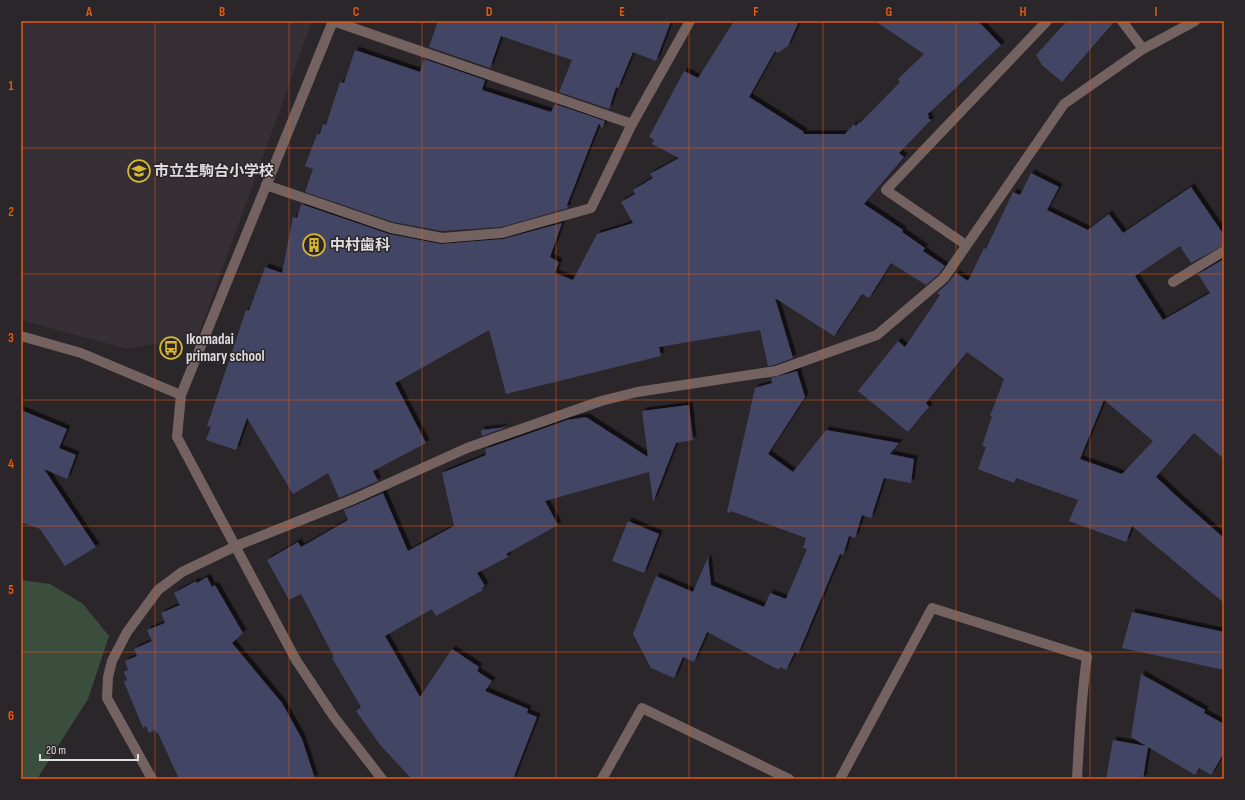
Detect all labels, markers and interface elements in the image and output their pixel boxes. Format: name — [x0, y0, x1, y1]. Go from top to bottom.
text: A — [85, 4, 93, 20]
text: B — [219, 4, 225, 20]
text: C — [353, 4, 360, 20]
text: D — [486, 4, 493, 20]
text: E — [619, 4, 625, 20]
text: F — [753, 4, 759, 20]
text: G — [886, 4, 893, 20]
text: H — [1020, 4, 1027, 20]
text: I — [1155, 4, 1158, 20]
text: 1 — [8, 78, 14, 94]
school or university icon: 市立生駒台小学校 — [126, 158, 152, 184]
place label: 市立生駒台小学校 — [154, 162, 274, 181]
text: 2 — [8, 204, 14, 220]
building icon: 中村歯科 — [301, 232, 327, 258]
place label: 中村歯科 — [330, 236, 390, 255]
text: 3 — [8, 330, 14, 346]
place label: Ikomadai primary school — [186, 330, 265, 366]
bus stop icon: Ikomadai primary school — [158, 335, 184, 361]
text: 4 — [8, 456, 14, 472]
text: 5 — [8, 582, 14, 598]
text: 6 — [8, 708, 14, 724]
scale bar — [40, 736, 138, 762]
text: 20 m — [46, 743, 66, 758]

